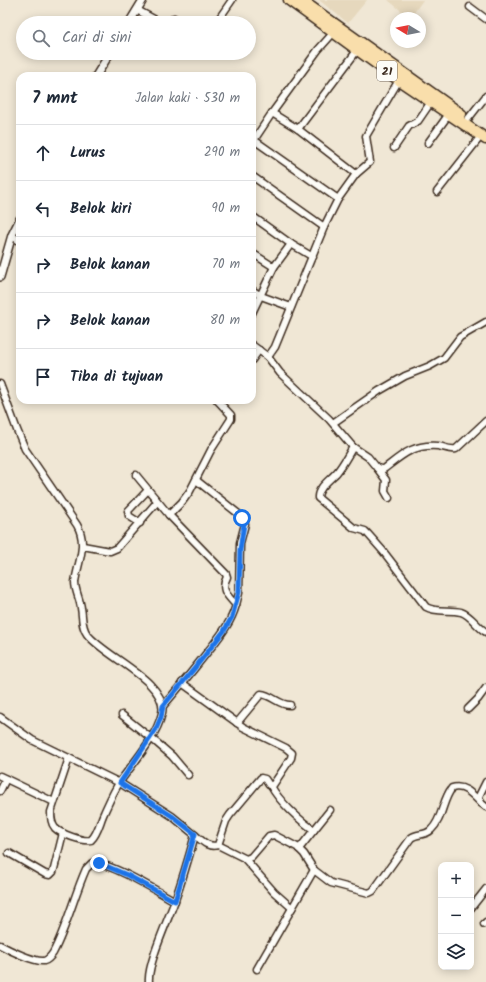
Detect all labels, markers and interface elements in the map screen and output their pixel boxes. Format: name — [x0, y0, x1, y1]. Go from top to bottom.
north arrow — [390, 12, 426, 48]
search box — [16, 16, 256, 60]
text: Cari di sini — [62, 26, 131, 50]
icon: search — [30, 27, 52, 49]
road number: 21 — [377, 61, 397, 81]
text: 7 mnt — [32, 85, 78, 112]
text: Jalan kaki · 530 m — [135, 88, 240, 109]
text: Lurus — [70, 141, 105, 165]
icon: ahead — [32, 142, 54, 164]
text: 290 m — [204, 142, 240, 163]
text: Belok kiri — [70, 197, 131, 221]
icon: left — [32, 198, 54, 220]
text: 90 m — [212, 198, 240, 219]
text: Belok kanan — [70, 253, 150, 277]
icon: right — [32, 254, 54, 276]
text: 70 m — [212, 254, 240, 275]
text: Belok kanan — [70, 309, 150, 333]
icon: right — [32, 310, 54, 332]
text: 80 m — [210, 310, 240, 331]
text: Tiba di tujuan — [70, 365, 163, 389]
icon: arrive — [32, 366, 54, 388]
route start — [233, 509, 251, 527]
route end — [90, 854, 108, 872]
map controls — [438, 862, 474, 970]
button: + — [438, 862, 474, 898]
button: − — [438, 898, 474, 934]
button: layers — [438, 934, 474, 970]

